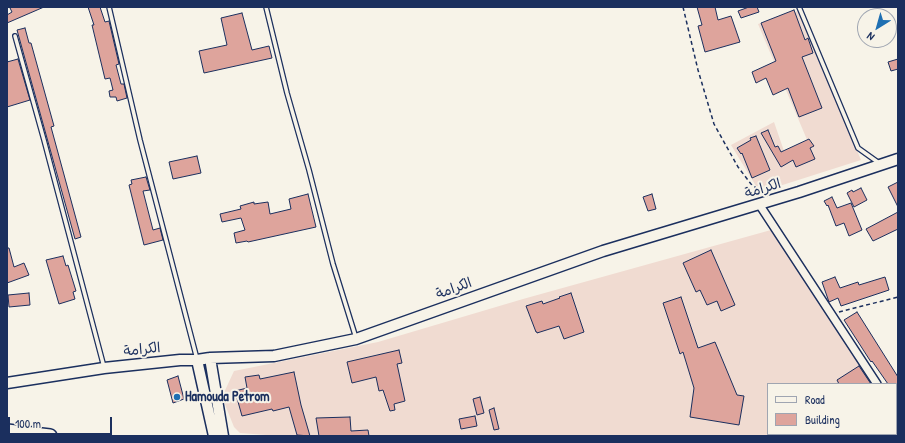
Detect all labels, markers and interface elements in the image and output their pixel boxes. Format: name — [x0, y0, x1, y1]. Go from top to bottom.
north arrow — [857, 8, 897, 48]
text: N — [864, 29, 877, 44]
street label: الكرامة — [743, 176, 783, 202]
street label: الكرامة — [434, 275, 474, 303]
street label: الكرامة — [123, 340, 161, 360]
legend — [767, 383, 897, 435]
place label: Hamouda Petrom — [185, 389, 270, 405]
text: Road — [805, 391, 825, 408]
marker: Hamouda Petrom — [172, 392, 182, 402]
scale bar — [10, 409, 114, 435]
text: Building — [805, 411, 840, 428]
text: 100 m — [15, 415, 41, 432]

